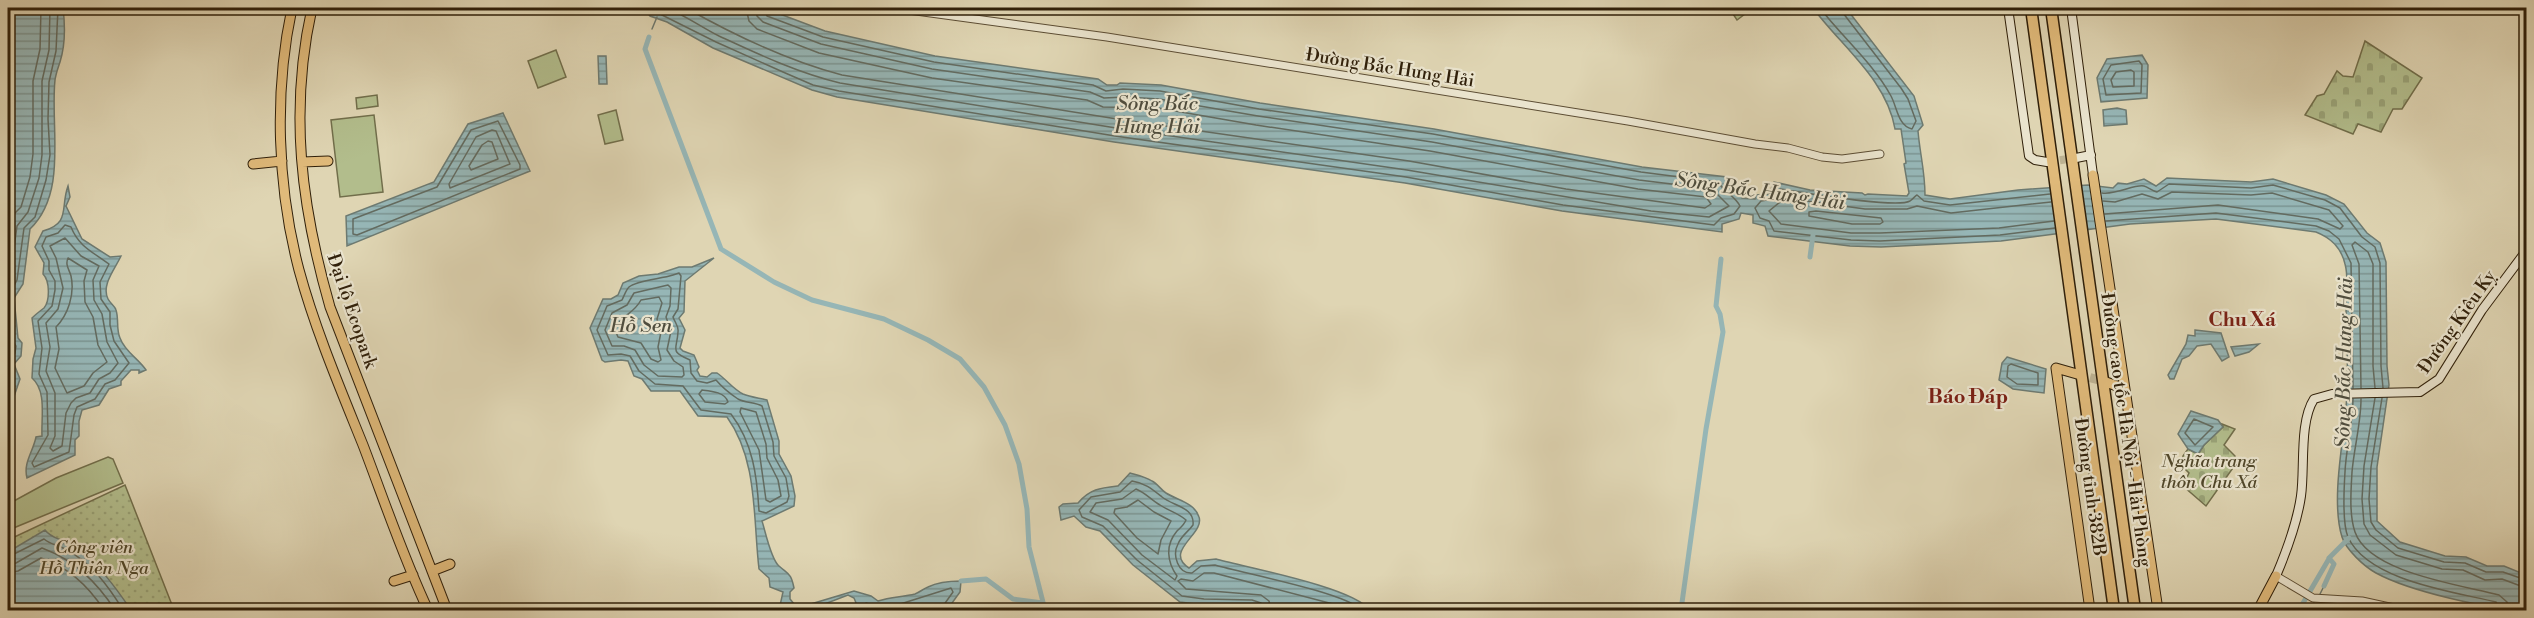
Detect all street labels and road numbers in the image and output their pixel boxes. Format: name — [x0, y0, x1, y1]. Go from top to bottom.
street label: Đường Bắc Hưng Hải — [1304, 43, 1476, 93]
street label: Đại lộ Ecopark — [322, 251, 383, 373]
street label: Đường Kiêu Kỵ — [2413, 266, 2501, 378]
street label: Đường cao tốc Hà Nội - Hải Phòng — [2095, 291, 2157, 569]
street label: Đường tỉnh 382B — [2069, 416, 2111, 558]

